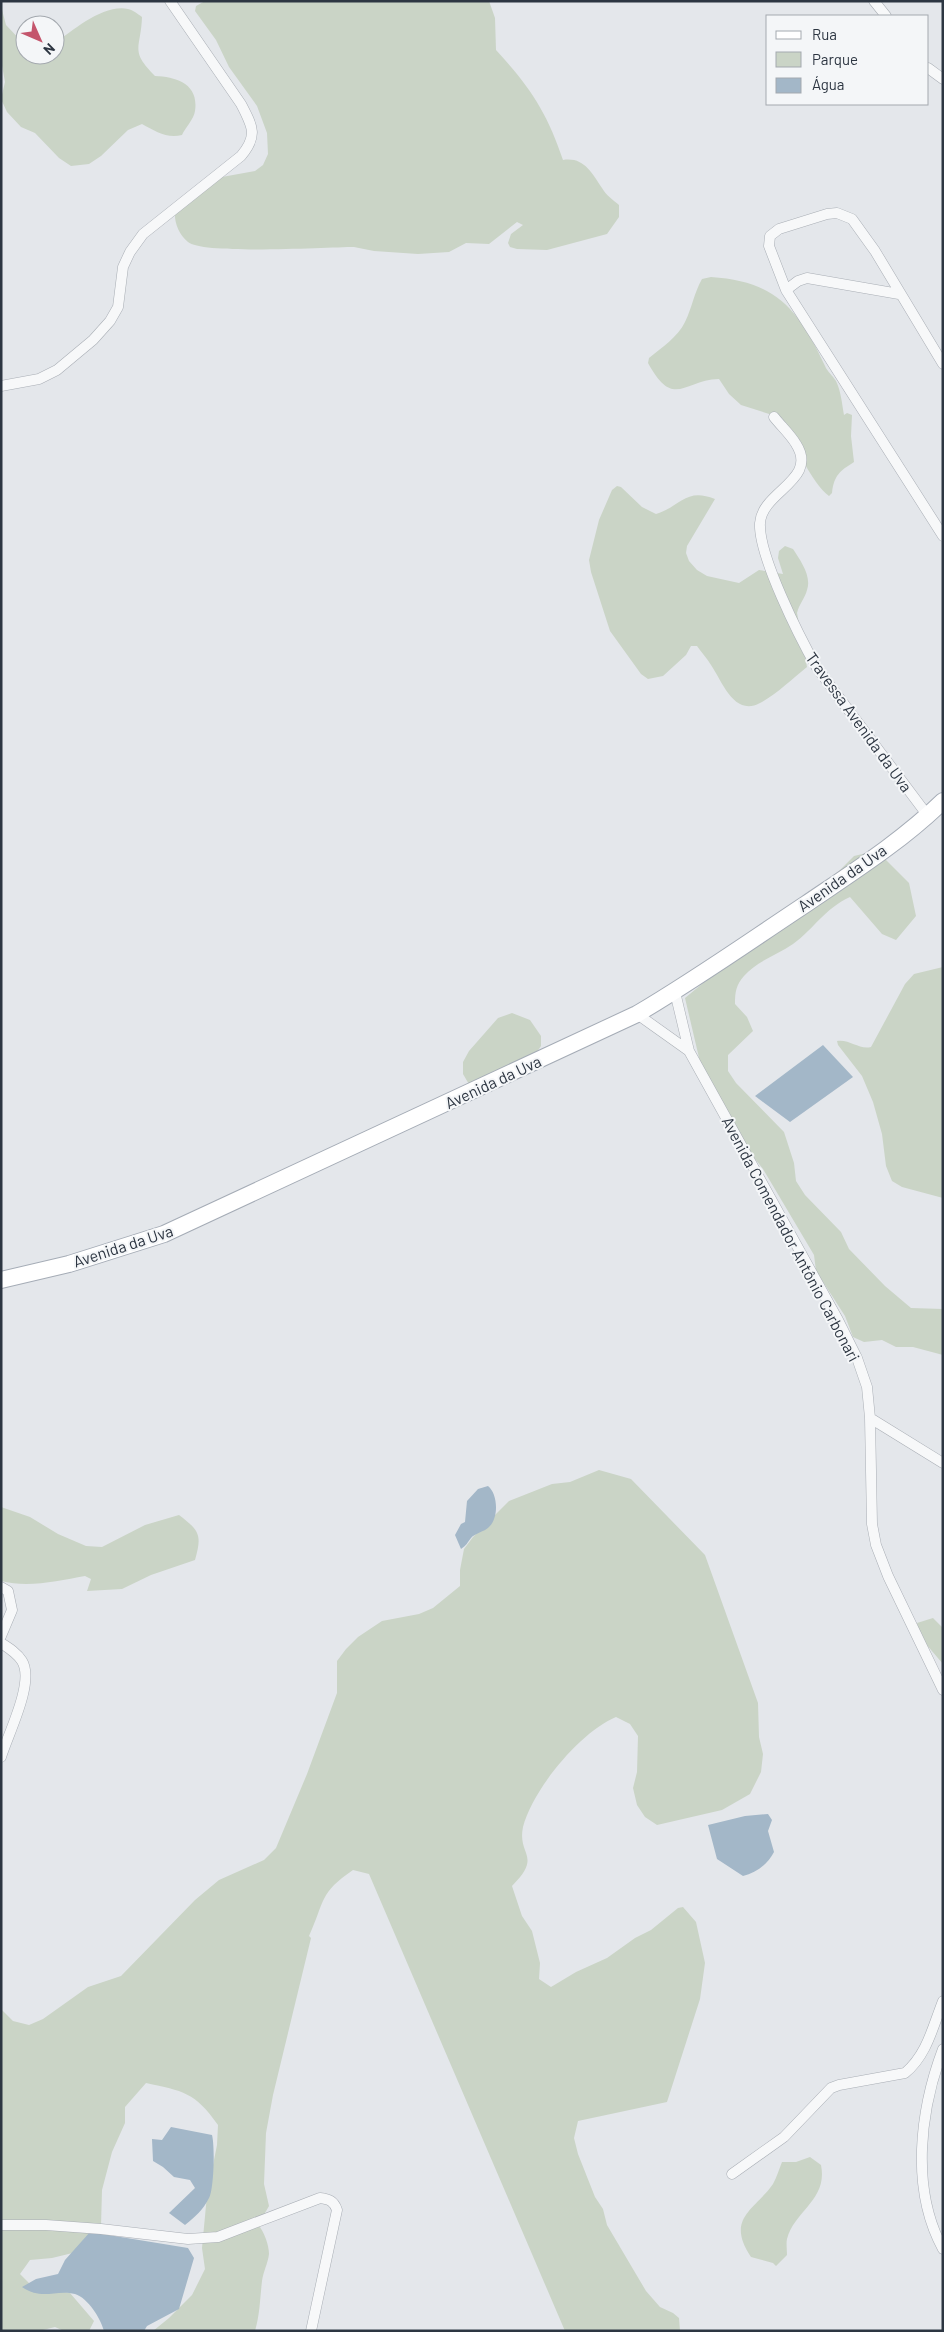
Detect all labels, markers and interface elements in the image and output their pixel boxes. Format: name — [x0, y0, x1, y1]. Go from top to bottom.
north arrow — [15, 15, 65, 65]
legend — [766, 15, 929, 105]
text: Rua — [812, 25, 837, 43]
text: N — [40, 40, 59, 59]
text: Parque — [812, 50, 858, 68]
text: Água — [812, 75, 845, 93]
street label: Travessa Avenida da Uva — [802, 648, 917, 795]
street label: Avenida da Uva — [794, 840, 890, 915]
street label: Avenida da Uva — [442, 1051, 544, 1112]
street label: Avenida Comendador Antônio Carbonari — [719, 1113, 864, 1364]
street label: Avenida da Uva — [70, 1220, 175, 1271]

